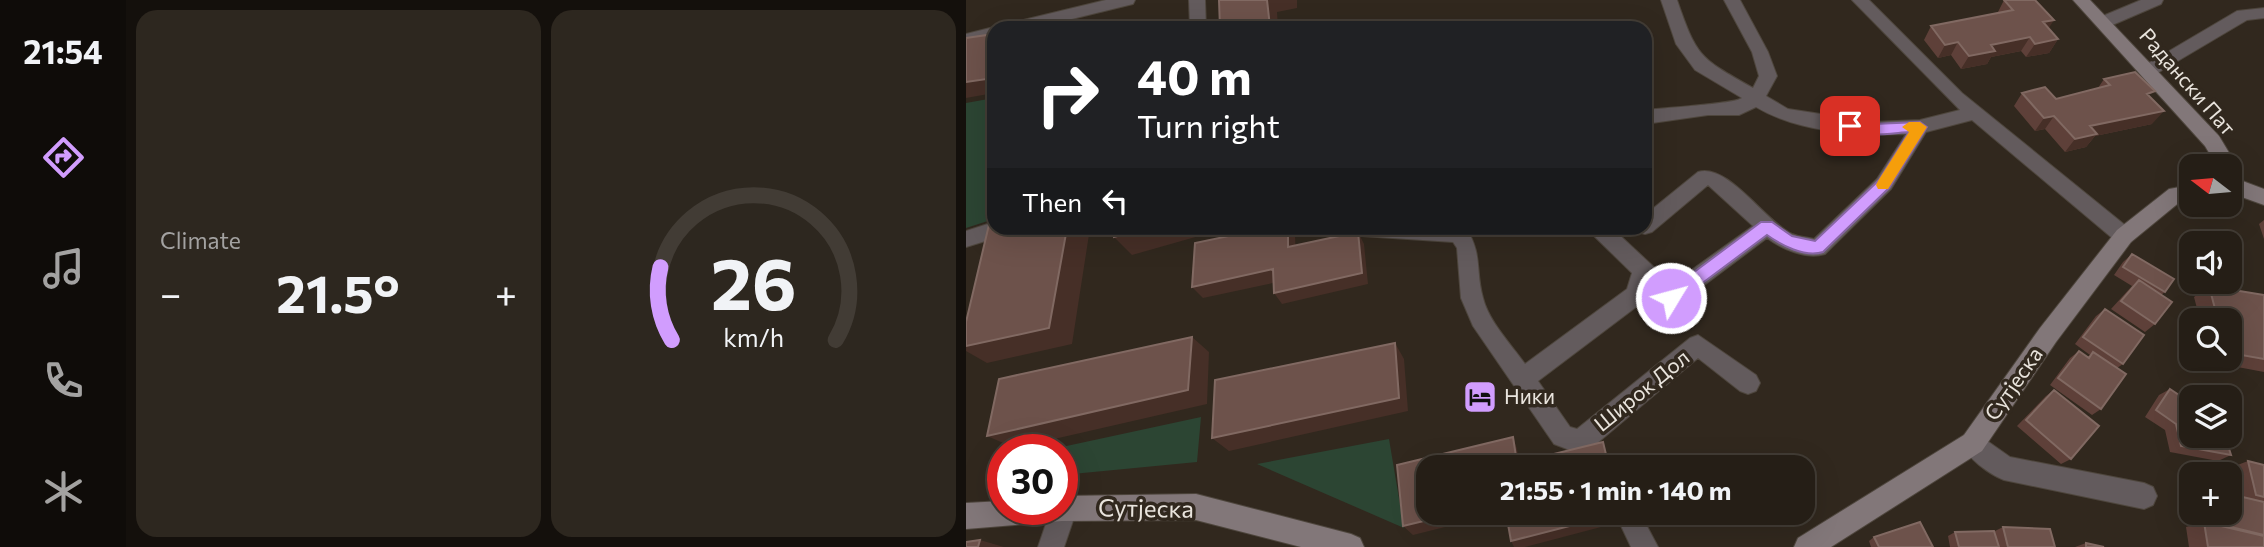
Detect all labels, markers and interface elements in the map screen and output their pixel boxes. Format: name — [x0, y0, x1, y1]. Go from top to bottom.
street label: Радански Пат — [2135, 22, 2241, 140]
text: 21:54 — [23, 31, 103, 71]
text: 40 m — [1137, 45, 1252, 105]
icon: right — [1022, 49, 1113, 140]
pin — [1820, 96, 1880, 156]
text: Turn right — [1137, 105, 1280, 145]
icon: arrive — [1831, 107, 1869, 145]
icon: directions — [39, 133, 88, 182]
north arrow — [2179, 154, 2242, 217]
map controls — [2179, 154, 2242, 525]
icon: left — [1096, 182, 1134, 220]
text: Then — [1022, 186, 1082, 217]
text: Climate — [160, 226, 241, 254]
button: sound — [2179, 231, 2242, 294]
text: 26 — [711, 236, 796, 325]
icon: music — [39, 244, 88, 293]
text: 21.5° — [276, 260, 400, 324]
position arrow — [1634, 261, 1708, 335]
text: − — [160, 269, 182, 316]
text: + — [495, 269, 517, 316]
button: search — [2179, 308, 2242, 371]
text: km/h — [723, 321, 784, 351]
street label: Сутјеска — [1979, 342, 2047, 425]
street label: Широк Дол — [1588, 344, 1694, 436]
icon: phone — [39, 356, 88, 405]
hotel icon: Ники — [1461, 378, 1499, 416]
place label: Ники — [1504, 383, 1555, 408]
button: layers — [2179, 385, 2242, 448]
speed limit sign: 30 — [987, 434, 1078, 525]
button: + — [2179, 462, 2242, 525]
icon: climate — [39, 467, 88, 516]
text: 21:55 · 1 min · 140 m — [1500, 474, 1731, 505]
street label: Сутјеска — [1098, 492, 1194, 523]

